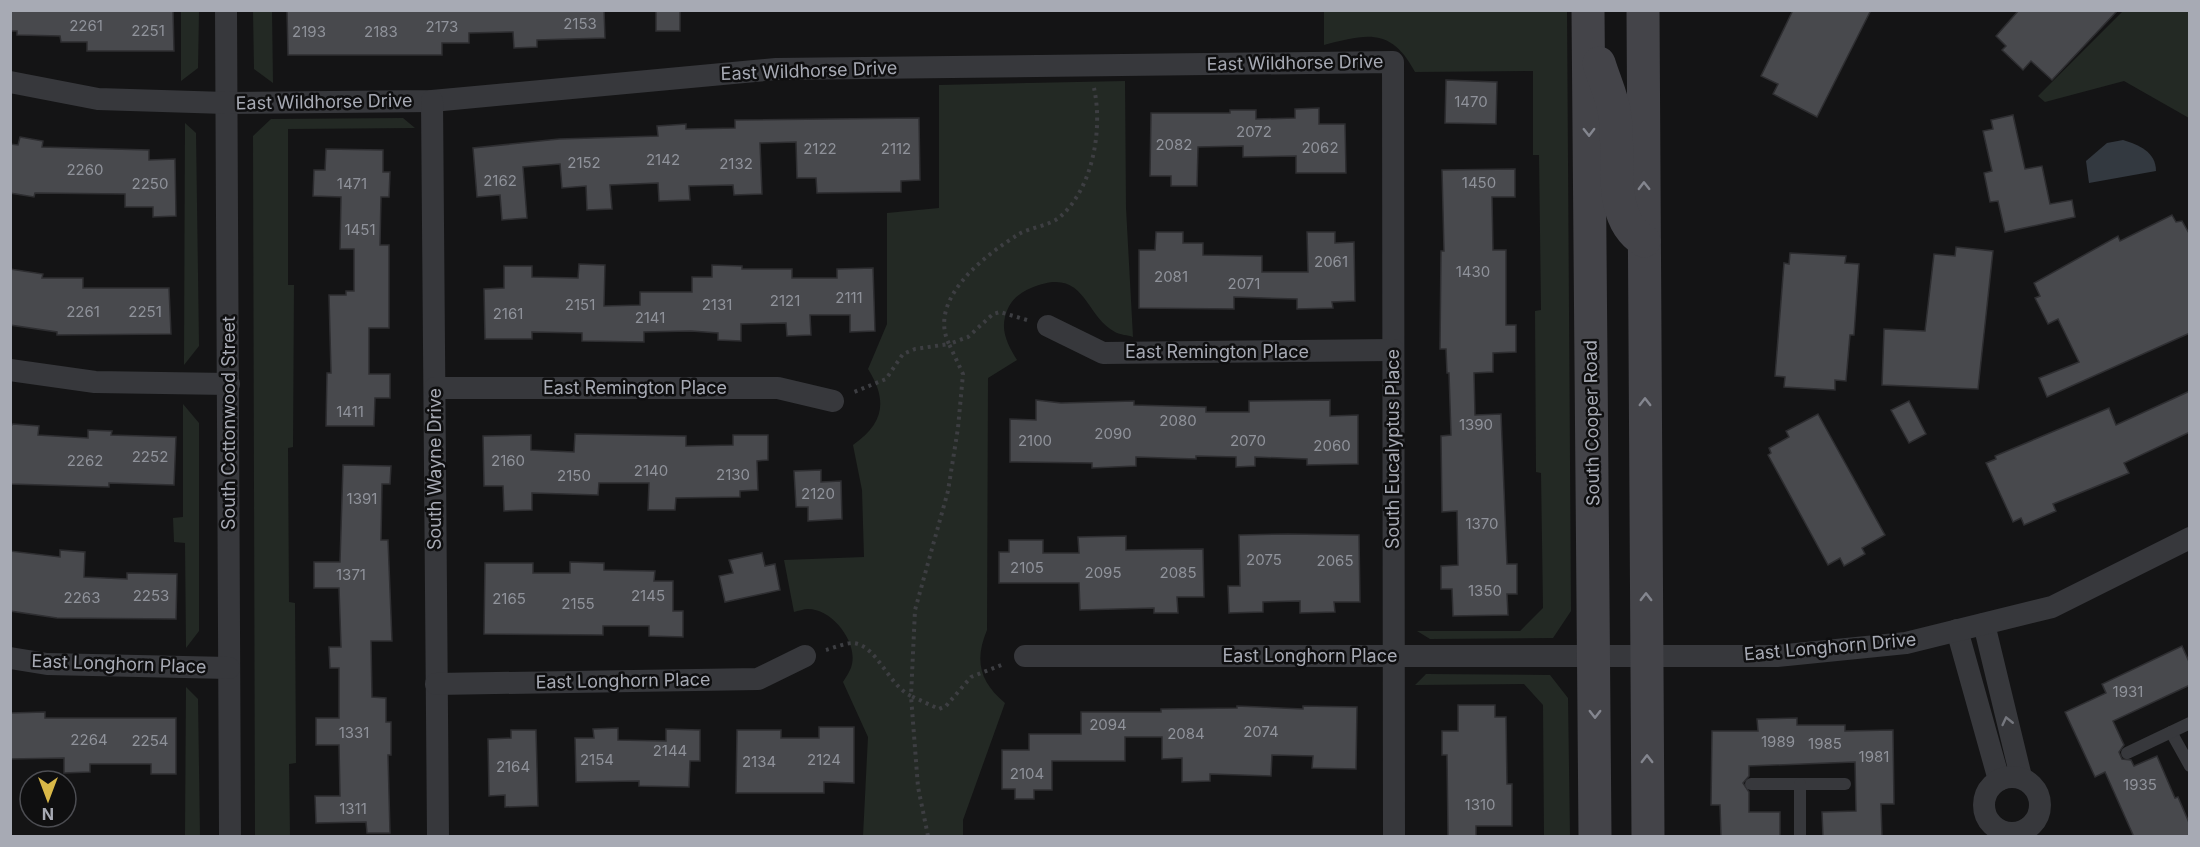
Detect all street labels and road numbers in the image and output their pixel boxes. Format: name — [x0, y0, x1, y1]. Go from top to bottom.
street label: East Wildhorse Drive — [1206, 50, 1384, 75]
street label: East Wildhorse Drive — [720, 57, 898, 84]
street label: East Wildhorse Drive — [235, 89, 413, 114]
street label: South Cottonwood Street — [218, 316, 239, 530]
street label: South Cooper Road — [1580, 340, 1603, 506]
street label: East Remington Place — [1125, 341, 1309, 362]
street label: South Eucalyptus Place — [1382, 349, 1403, 549]
street label: East Remington Place — [543, 377, 727, 398]
street label: South Wayne Drive — [424, 388, 445, 550]
street label: East Longhorn Drive — [1743, 629, 1917, 664]
street label: East Longhorn Place — [1223, 645, 1397, 666]
street label: East Longhorn Place — [31, 650, 207, 677]
street label: East Longhorn Place — [535, 668, 711, 693]

